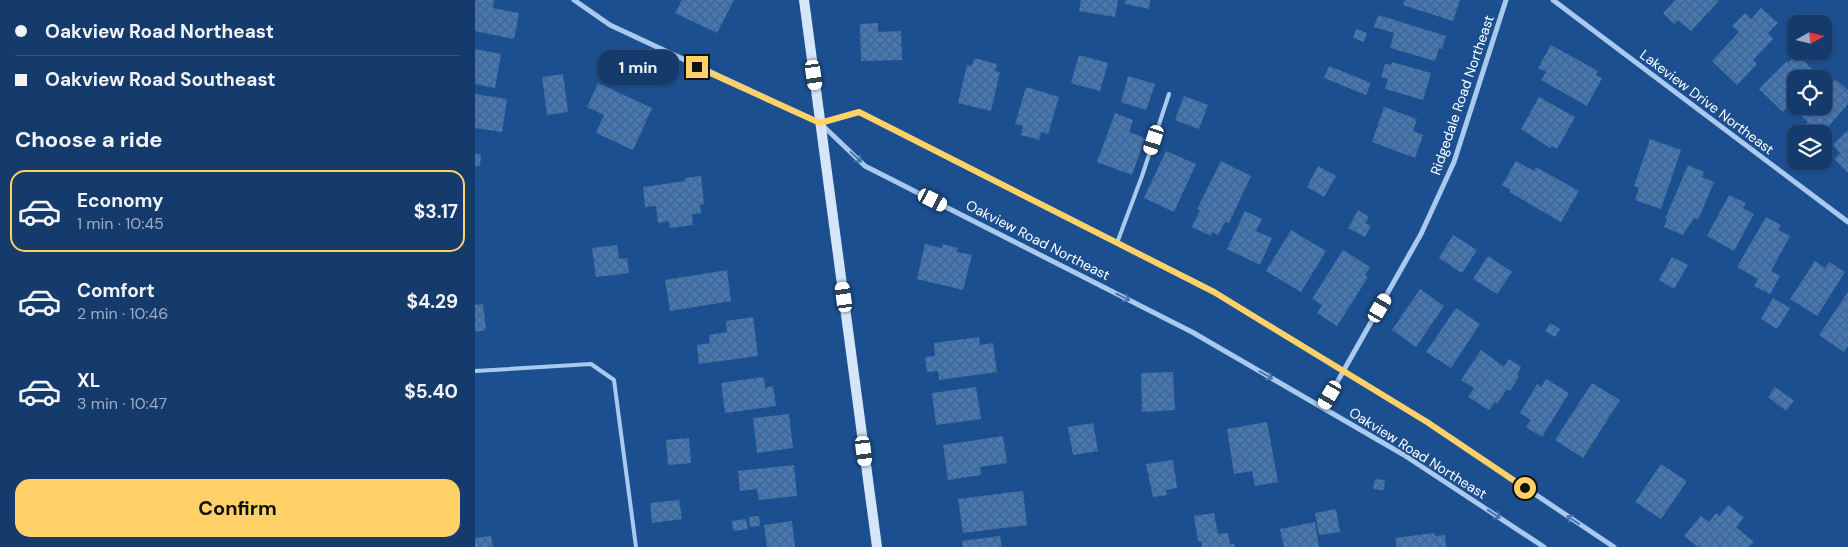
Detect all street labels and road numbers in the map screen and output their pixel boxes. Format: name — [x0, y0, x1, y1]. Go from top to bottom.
street label: Ridgedale Road Northeast — [1426, 13, 1498, 177]
street label: Lakeview Drive Northeast — [1636, 46, 1778, 158]
street label: Oakview Road Northeast — [963, 196, 1113, 284]
street label: Oakview Road Northeast — [1346, 403, 1490, 503]

